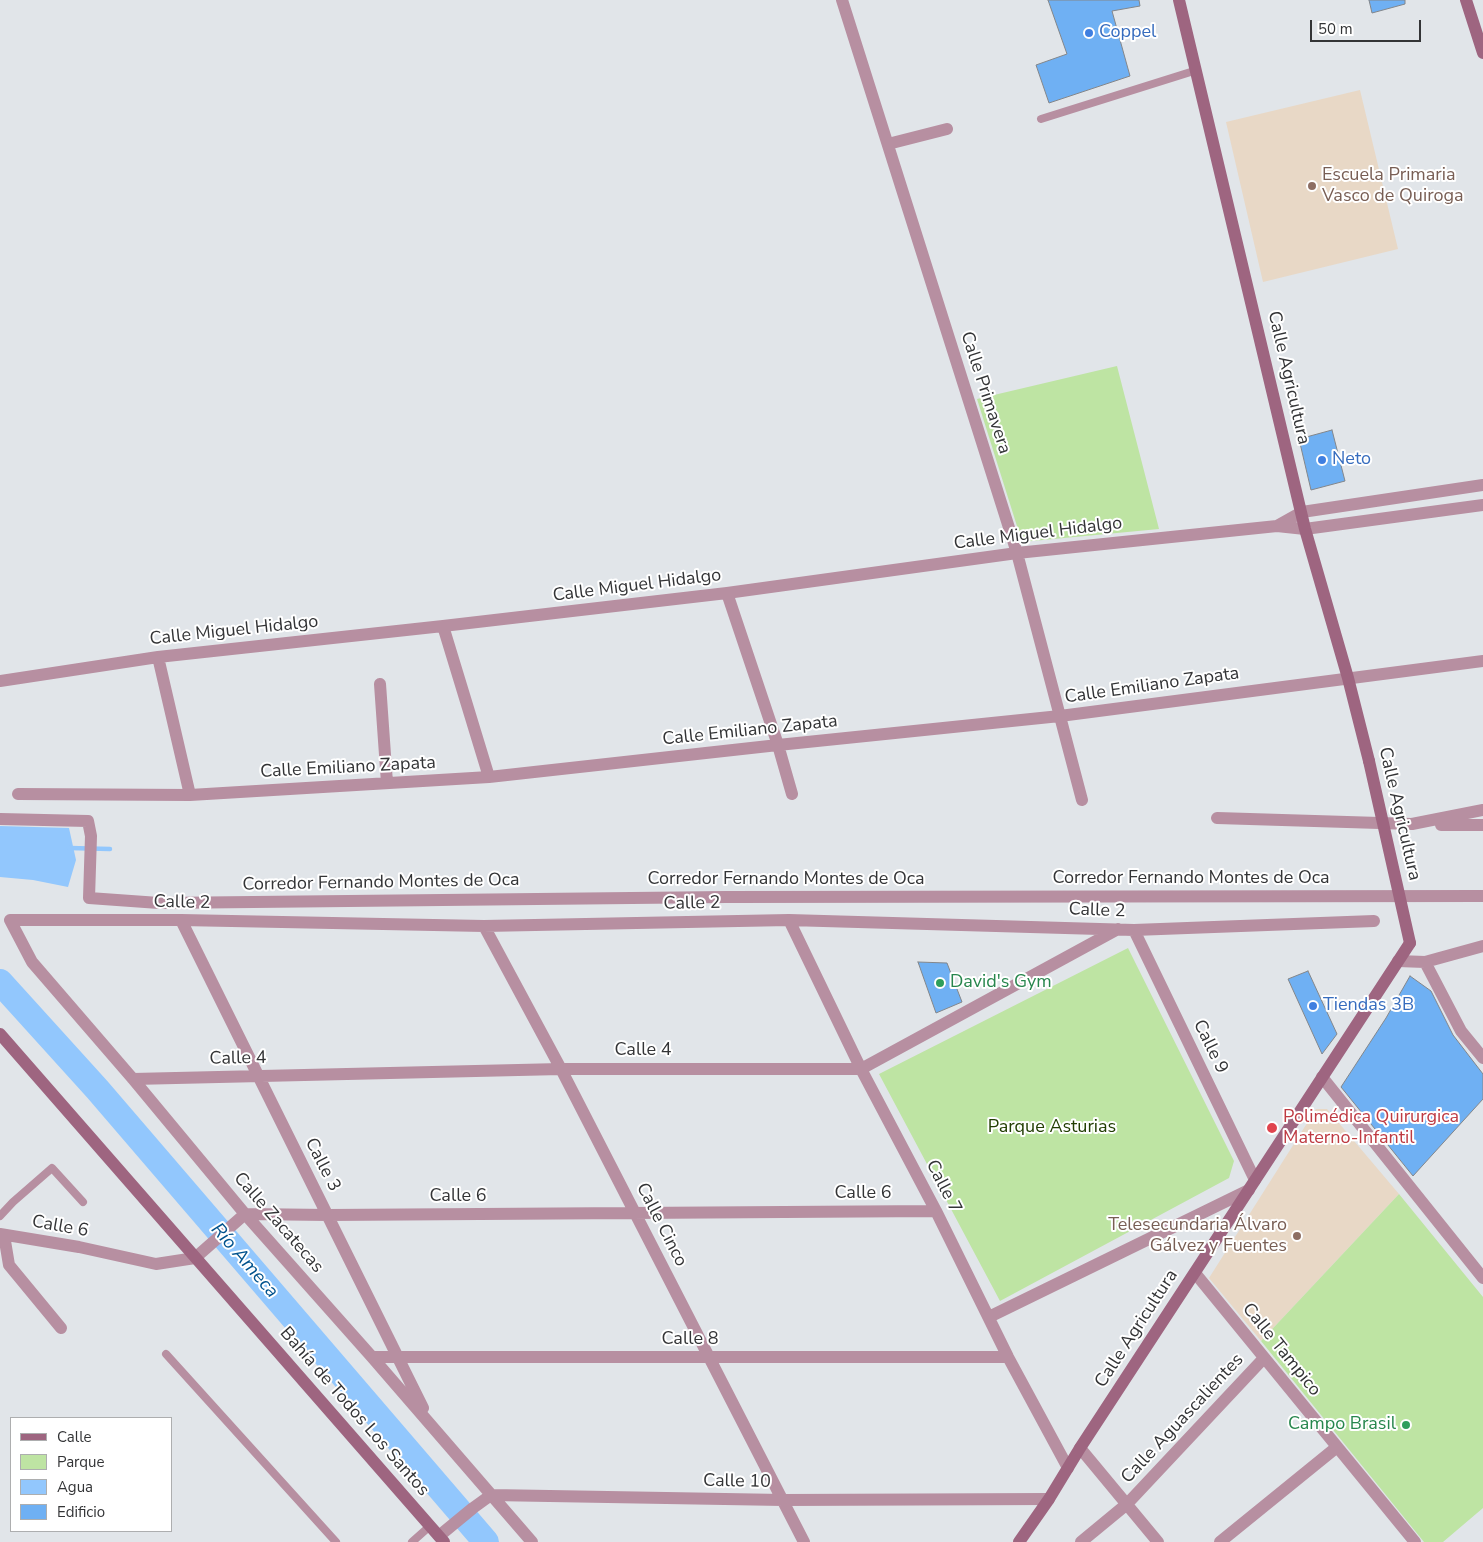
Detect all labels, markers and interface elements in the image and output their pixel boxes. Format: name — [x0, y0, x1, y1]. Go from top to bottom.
scale bar — [1313, 10, 1424, 42]
text: 50 m — [1318, 19, 1353, 39]
place label: Coppel — [1099, 22, 1156, 44]
marker: Coppel — [1083, 27, 1095, 39]
place label: Escuela Primaria Vasco de Quiroga — [1322, 165, 1464, 208]
marker: Escuela Primaria Vasco de Quiroga — [1306, 180, 1318, 192]
street label: Calle Agricultura — [1262, 309, 1314, 447]
street label: Calle Primavera — [955, 329, 1015, 457]
place label: Neto — [1332, 449, 1371, 471]
marker: Neto — [1316, 454, 1328, 466]
street label: Calle Miguel Hidalgo — [953, 513, 1123, 555]
street label: Calle Miguel Hidalgo — [552, 565, 722, 607]
street label: Calle Miguel Hidalgo — [149, 611, 319, 651]
street label: Calle Emiliano Zapata — [1063, 663, 1241, 709]
street label: Calle Emiliano Zapata — [661, 711, 839, 751]
street label: Calle Agricultura — [1373, 745, 1425, 883]
street label: Calle Emiliano Zapata — [260, 753, 436, 783]
street label: Corredor Fernando Montes de Oca — [1052, 868, 1330, 890]
street label: Corredor Fernando Montes de Oca — [647, 869, 925, 891]
street label: Corredor Fernando Montes de Oca — [242, 870, 520, 896]
street label: Calle 2 — [153, 892, 211, 914]
street label: Calle 2 — [663, 893, 721, 915]
street label: Calle 2 — [1068, 899, 1126, 923]
place label: David's Gym — [950, 972, 1052, 994]
marker: David's Gym — [934, 977, 946, 989]
place label: Tiendas 3B — [1323, 995, 1414, 1017]
marker: Tiendas 3B — [1307, 1000, 1319, 1012]
street label: Calle 9 — [1188, 1017, 1232, 1077]
street label: Calle 4 — [615, 1040, 671, 1062]
street label: Calle 4 — [209, 1048, 267, 1070]
place label: Polimédica Quirurgica Materno-Infantil — [1283, 1107, 1459, 1150]
park label: Parque Asturias — [988, 1117, 1116, 1139]
marker: Polimédica Quirurgica Materno-Infantil — [1265, 1121, 1279, 1135]
street label: Calle 3 — [299, 1135, 345, 1195]
street label: Calle 7 — [920, 1157, 966, 1217]
street label: Calle Zacatecas — [228, 1168, 328, 1278]
street label: Calle Cinco — [631, 1180, 691, 1270]
street label: Calle 6 — [835, 1183, 891, 1205]
street label: Calle 6 — [430, 1186, 486, 1208]
street label: Calle 6 — [30, 1211, 90, 1243]
place label: Telesecundaria Álvaro Gálvez y Fuentes — [1108, 1215, 1287, 1258]
water label: Río Ameca — [205, 1219, 283, 1303]
marker: Telesecundaria Álvaro Gálvez y Fuentes — [1291, 1230, 1303, 1242]
street label: Calle Agricultura — [1091, 1266, 1183, 1392]
street label: Calle Tampico — [1237, 1299, 1325, 1401]
street label: Bahía de Todos Los Santos — [275, 1323, 433, 1501]
street label: Calle 8 — [662, 1329, 718, 1351]
street label: Calle Aguascalientes — [1117, 1350, 1249, 1488]
place label: Campo Brasil — [1288, 1414, 1396, 1436]
legend — [10, 1417, 172, 1532]
marker: Campo Brasil — [1400, 1419, 1412, 1431]
text: Calle — [57, 1427, 92, 1447]
text: Parque — [57, 1452, 105, 1472]
street label: Calle 10 — [703, 1471, 771, 1493]
text: Agua — [57, 1477, 93, 1497]
text: Edificio — [57, 1502, 105, 1522]

